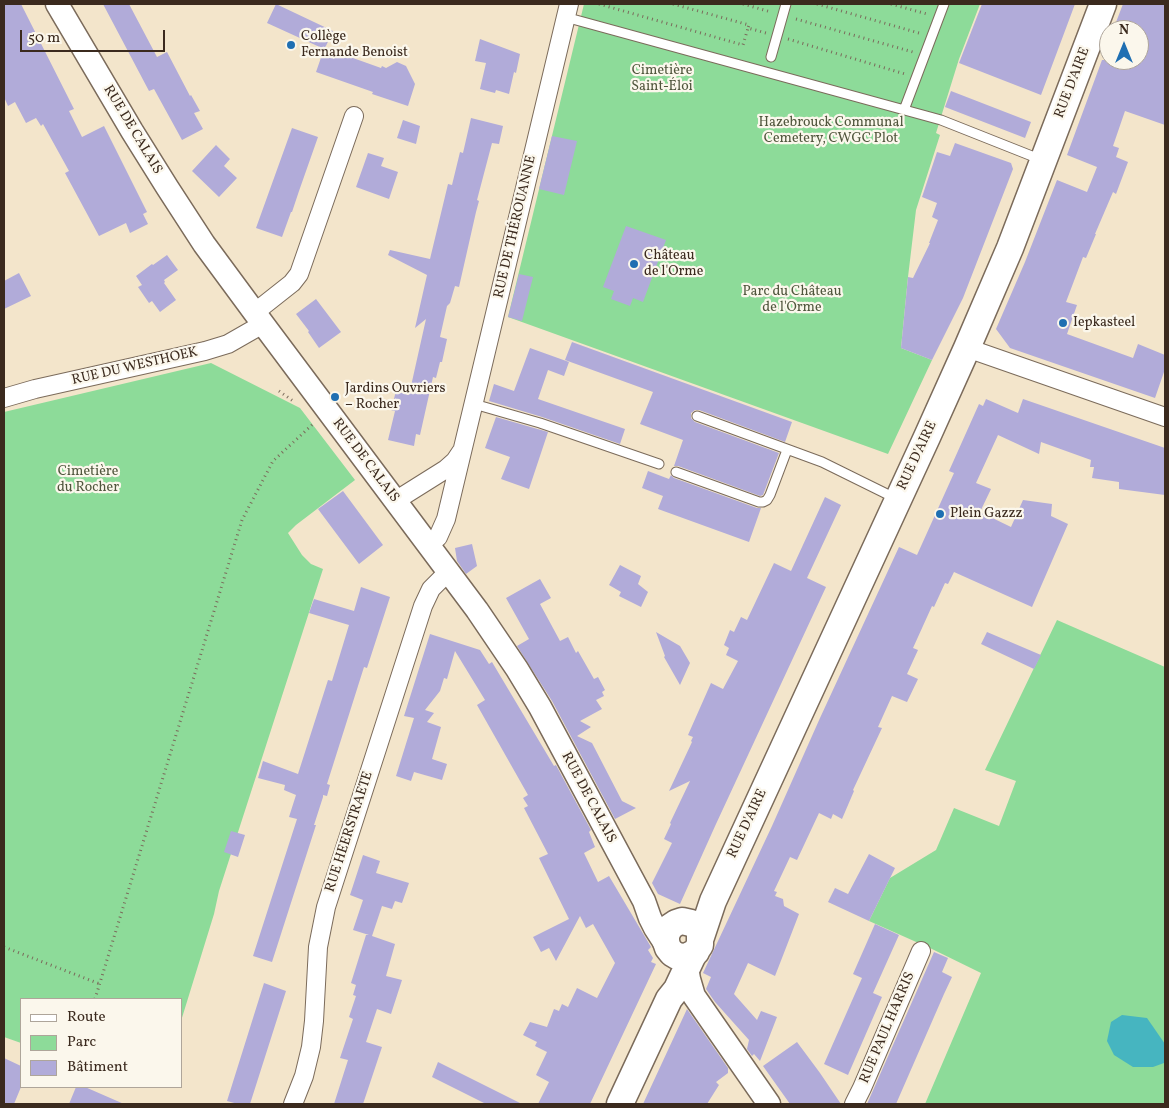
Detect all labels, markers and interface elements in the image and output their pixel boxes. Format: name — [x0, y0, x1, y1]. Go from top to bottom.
scale bar — [22, 20, 168, 52]
north arrow — [1099, 20, 1149, 70]
text: N — [1119, 21, 1129, 40]
text: 50 m — [28, 28, 60, 49]
place label: Collège Fernande Benoist — [301, 29, 408, 62]
marker: Collège Fernande Benoist — [285, 39, 297, 51]
street label: RUE D'AIRE — [1052, 45, 1094, 121]
park label: Cimetière Saint-Éloi — [631, 63, 693, 95]
street label: RUE DE CALAIS — [99, 82, 165, 178]
park label: Hazebrouck Communal Cemetery, CWGC Plot — [758, 115, 904, 148]
street label: RUE DE THÉROUANNE — [491, 154, 541, 300]
place label: Château de l'Orme — [644, 248, 703, 280]
marker: Château de l'Orme — [628, 258, 640, 270]
park label: Parc du Château de l'Orme — [742, 284, 842, 316]
place label: Iepkasteel — [1073, 315, 1135, 331]
marker: Iepkasteel — [1057, 317, 1069, 329]
street label: RUE DU WESTHOEK — [70, 344, 200, 390]
place label: Jardins Ouvriers – Rocher — [345, 381, 445, 414]
marker: Jardins Ouvriers – Rocher — [329, 391, 341, 403]
street label: RUE DE CALAIS — [328, 416, 402, 506]
street label: RUE D'AIRE — [895, 419, 941, 493]
park label: Cimetière du Rocher — [57, 464, 119, 497]
place label: Plein Gazzz — [950, 506, 1023, 522]
marker: Plein Gazzz — [934, 508, 946, 520]
street label: RUE DE CALAIS — [557, 750, 619, 846]
street label: RUE HEERSTRAETE — [323, 769, 377, 895]
street label: RUE D'AIRE — [725, 787, 771, 861]
street label: RUE PAUL HARRIS — [857, 970, 919, 1086]
legend — [20, 998, 182, 1088]
text: Route — [67, 1007, 106, 1028]
text: Parc — [67, 1032, 96, 1053]
text: Bâtiment — [67, 1057, 128, 1078]

